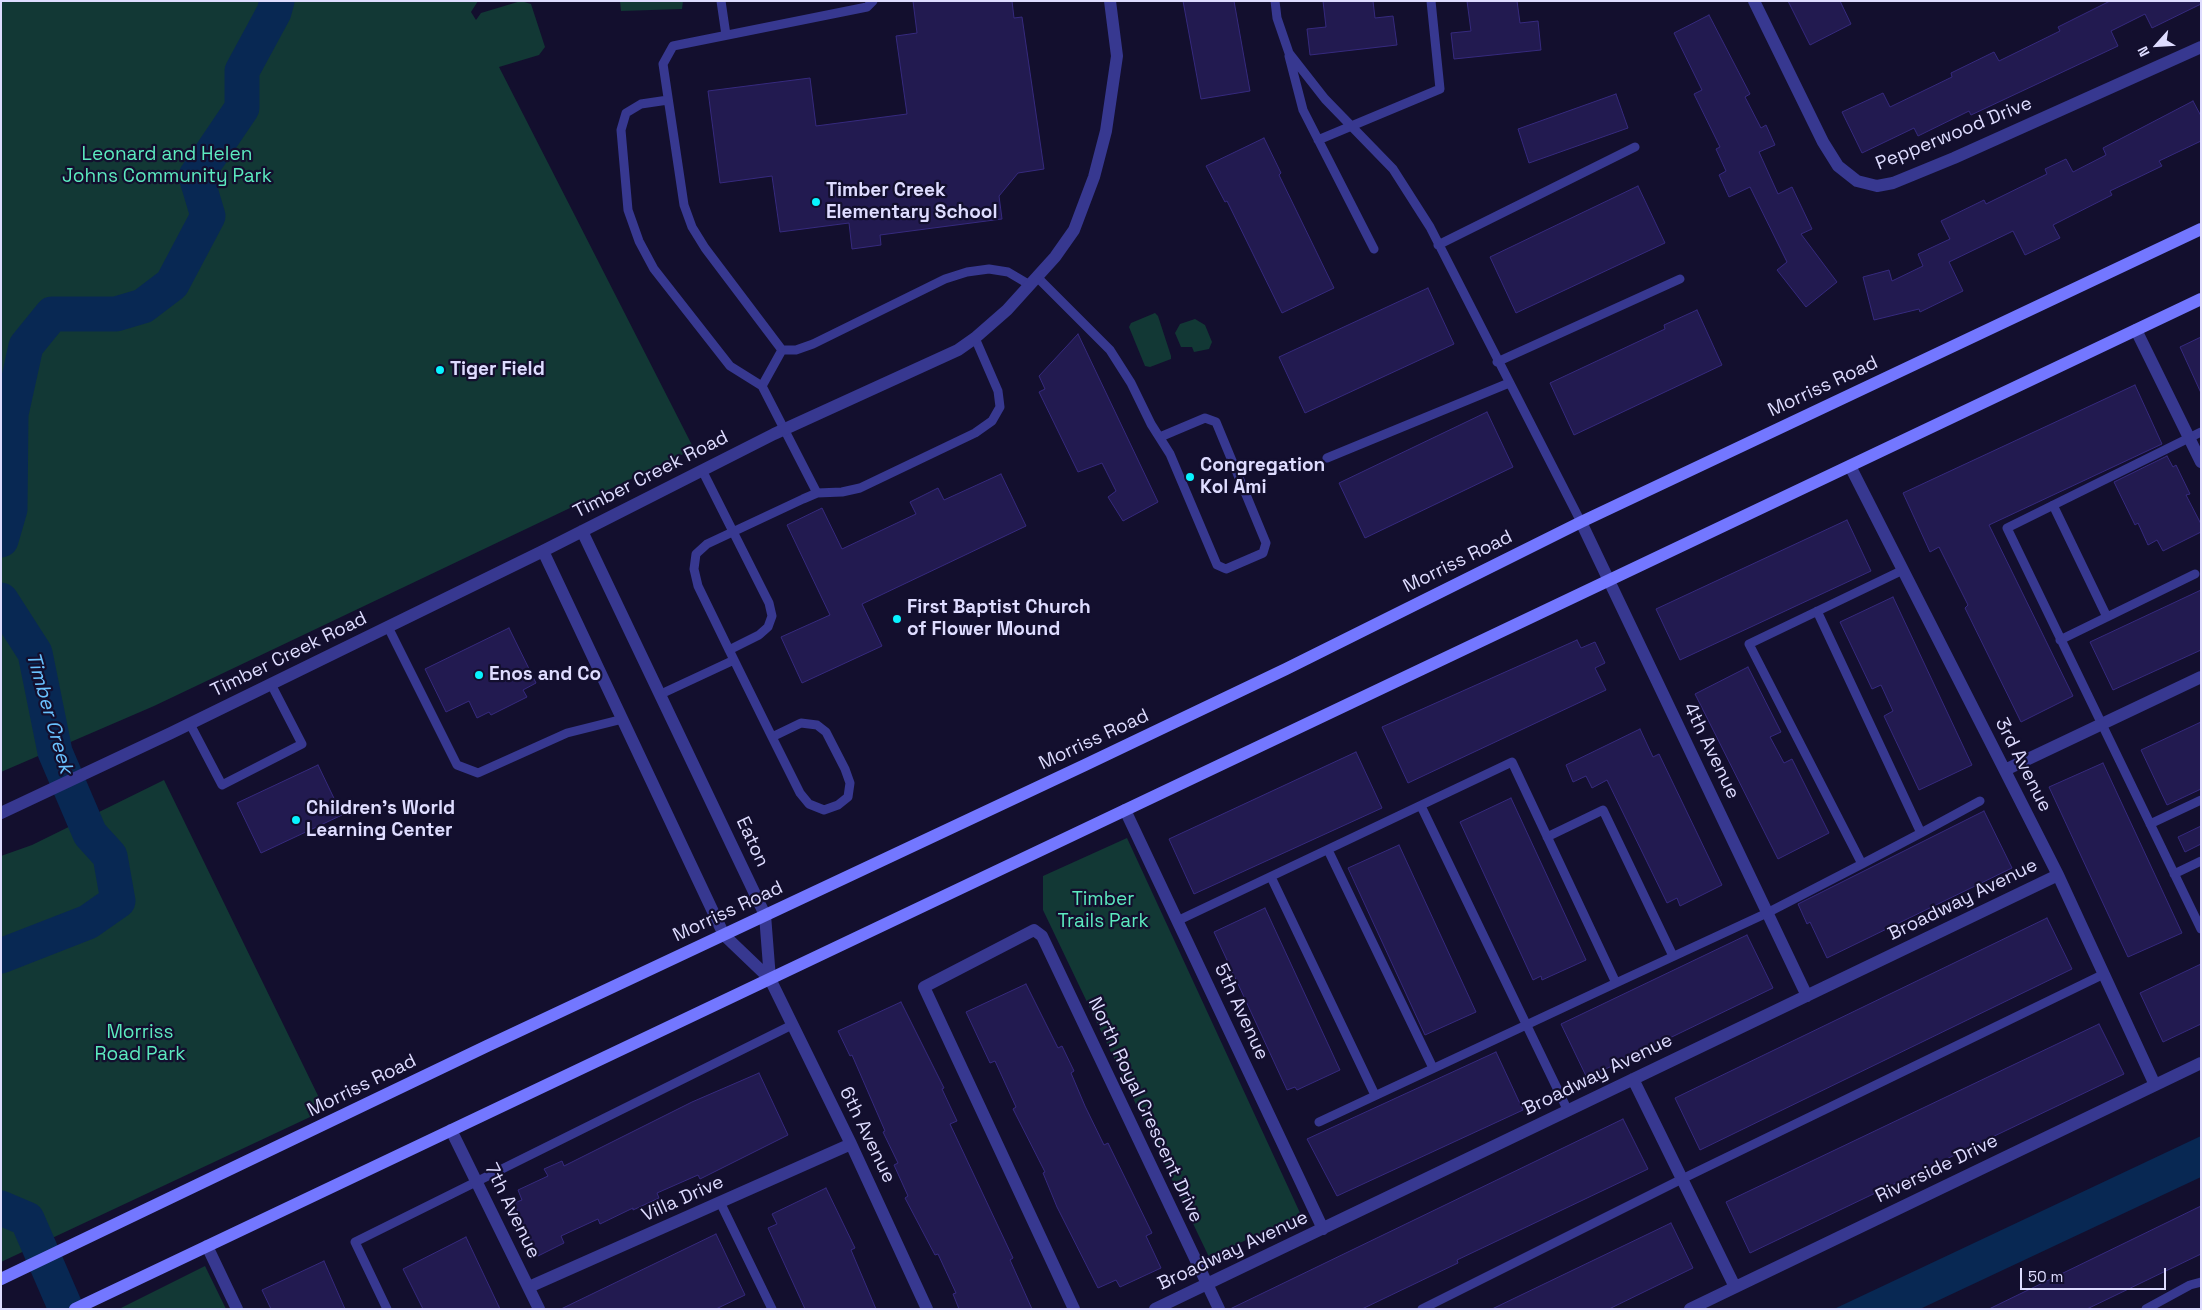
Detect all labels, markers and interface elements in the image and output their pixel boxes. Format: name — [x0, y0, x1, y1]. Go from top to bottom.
north arrow — [2132, 20, 2182, 70]
text: N — [2133, 43, 2154, 60]
street label: Pepperwood Drive — [1873, 92, 2035, 176]
park label: Leonard and Helen Johns Community Park — [62, 144, 272, 188]
place label: Timber Creek Elementary School — [826, 180, 998, 224]
marker: Timber Creek Elementary School — [810, 196, 822, 208]
street label: Morriss Road — [1764, 352, 1882, 422]
place label: Tiger Field — [450, 359, 545, 381]
marker: Tiger Field — [434, 364, 446, 376]
street label: Timber Creek Road — [570, 426, 732, 524]
place label: Congregation Kol Ami — [1200, 455, 1325, 499]
marker: Congregation Kol Ami — [1184, 471, 1196, 483]
street label: Morriss Road — [1400, 526, 1516, 598]
place label: First Baptist Church of Flower Mound — [907, 597, 1091, 641]
street label: Timber Creek Road — [207, 607, 371, 703]
marker: First Baptist Church of Flower Mound — [891, 613, 903, 625]
water label: Timber Creek — [20, 649, 78, 777]
place label: Enos and Co — [489, 664, 601, 686]
marker: Enos and Co — [473, 669, 485, 681]
street label: 4th Avenue — [1678, 699, 1744, 803]
street label: Morriss Road — [1035, 705, 1153, 775]
street label: 3rd Avenue — [1990, 714, 2056, 816]
place label: Children's World Learning Center — [306, 798, 455, 842]
street label: Eaton — [731, 813, 773, 871]
marker: Children's World Learning Center — [290, 814, 302, 826]
street label: Broadway Avenue — [1885, 854, 2041, 946]
street label: Morriss Road — [669, 877, 787, 947]
park label: Timber Trails Park — [1057, 889, 1149, 933]
street label: 5th Avenue — [1209, 960, 1273, 1064]
street label: North Royal Crescent Drive — [1083, 994, 1207, 1226]
park label: Morriss Road Park — [94, 1022, 186, 1066]
street label: Broadway Avenue — [1520, 1029, 1676, 1121]
street label: Morriss Road — [304, 1050, 420, 1122]
street label: 6th Avenue — [834, 1083, 900, 1187]
street label: Riverside Drive — [1872, 1130, 2002, 1208]
street label: 7th Avenue — [479, 1160, 545, 1262]
street label: Villa Drive — [639, 1171, 727, 1227]
street label: Broadway Avenue — [1154, 1206, 1312, 1296]
scale bar — [2022, 1258, 2168, 1290]
text: 50 m — [2028, 1267, 2063, 1286]

